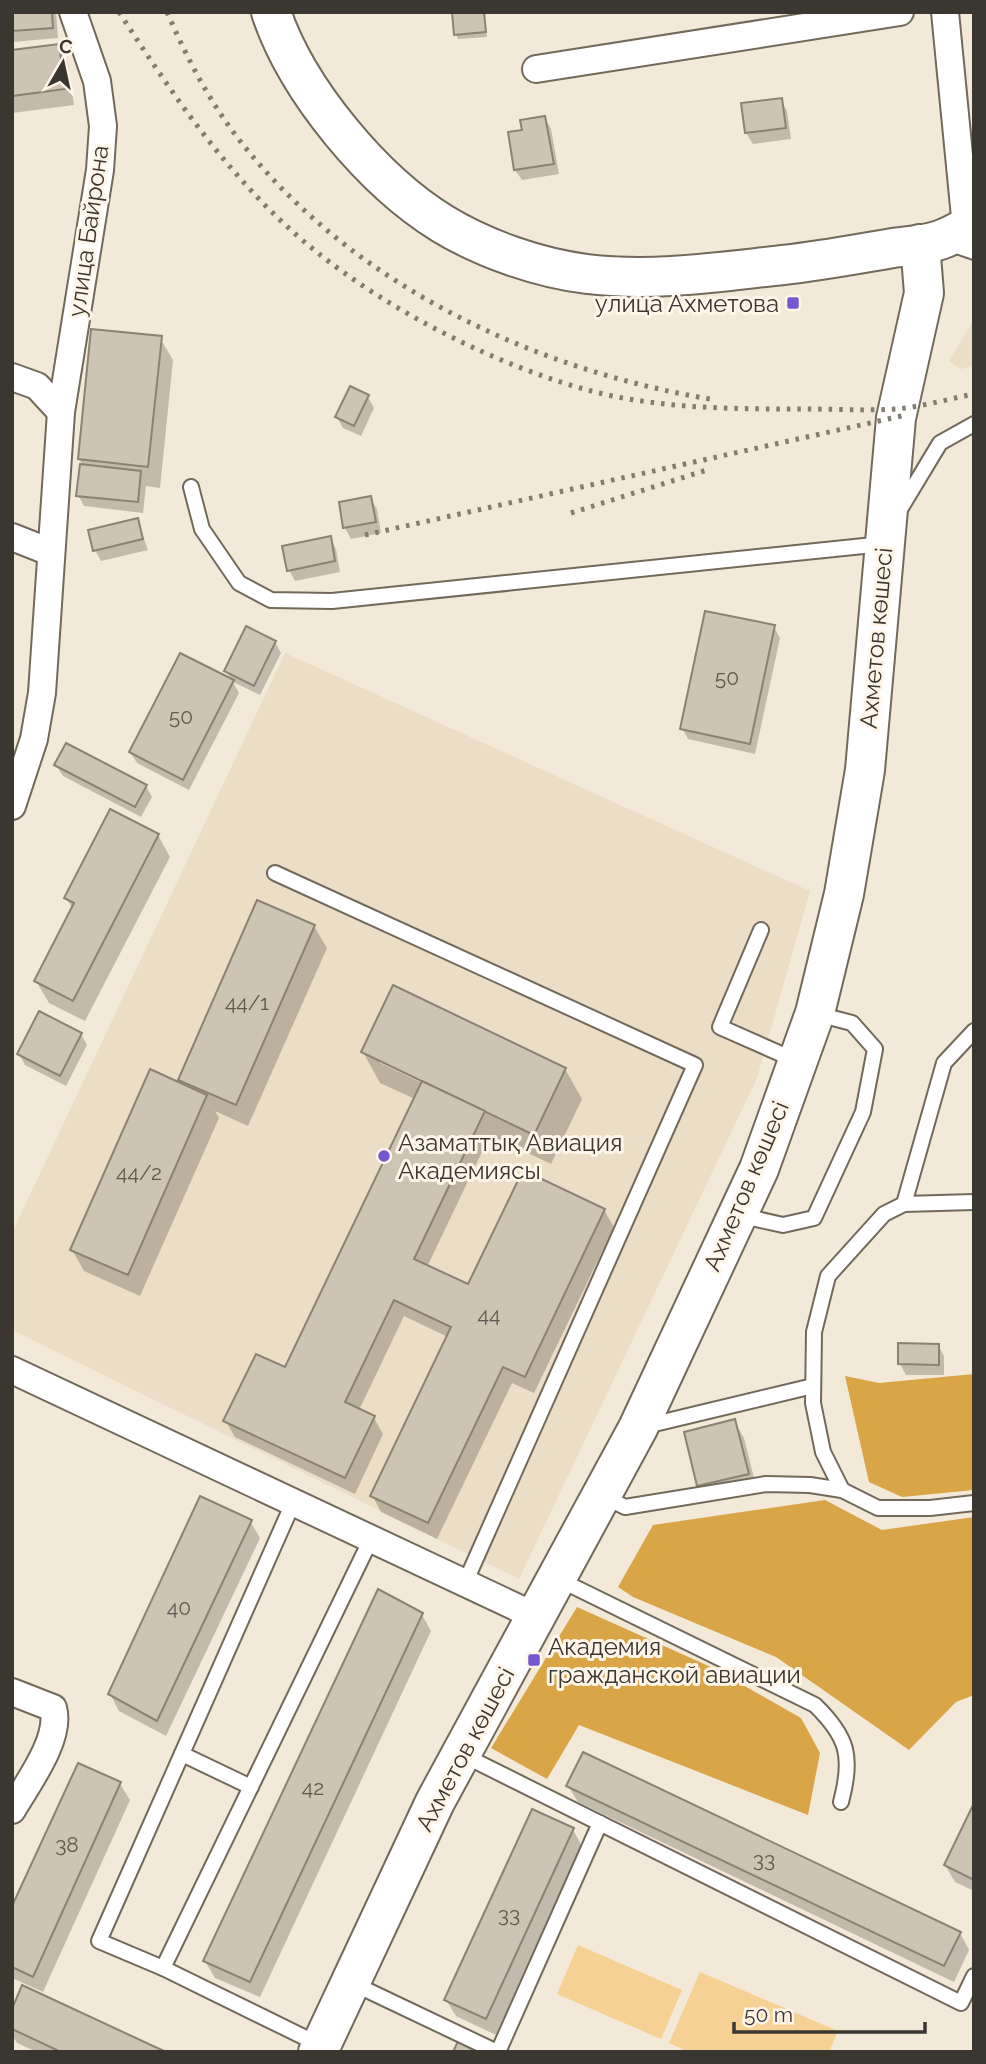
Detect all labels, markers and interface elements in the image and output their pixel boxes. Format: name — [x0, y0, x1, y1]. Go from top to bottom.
north arrow — [28, 28, 98, 98]
text: С — [57, 34, 74, 58]
street label: улица Байрона — [62, 143, 114, 319]
place label: улица Ахметова — [595, 289, 779, 318]
marker: улица Ахметова — [785, 295, 801, 311]
street label: Ахметов көшесі — [854, 546, 898, 730]
house number: 50 — [715, 665, 739, 690]
house number: 50 — [169, 704, 193, 729]
house number: 44/1 — [225, 990, 269, 1015]
street label: Ахметов көшесі — [697, 1097, 795, 1275]
place label: Азаматтық Авиация Академиясы — [398, 1128, 622, 1185]
marker: Азаматтық Авиация Академиясы — [376, 1148, 392, 1164]
house number: 44/2 — [116, 1160, 162, 1185]
house number: 44 — [478, 1302, 500, 1327]
house number: 40 — [167, 1595, 191, 1620]
place label: Академия гражданской авиации — [548, 1632, 801, 1689]
marker: Академия гражданской авиации — [526, 1652, 542, 1668]
street label: Ахметов көшесі — [410, 1662, 520, 1836]
house number: 42 — [302, 1775, 324, 1800]
house number: 38 — [55, 1832, 79, 1857]
house number: 33 — [753, 1847, 775, 1872]
house number: 33 — [498, 1902, 520, 1927]
scale bar — [734, 1990, 925, 2034]
text: 50 m — [744, 2002, 793, 2027]

